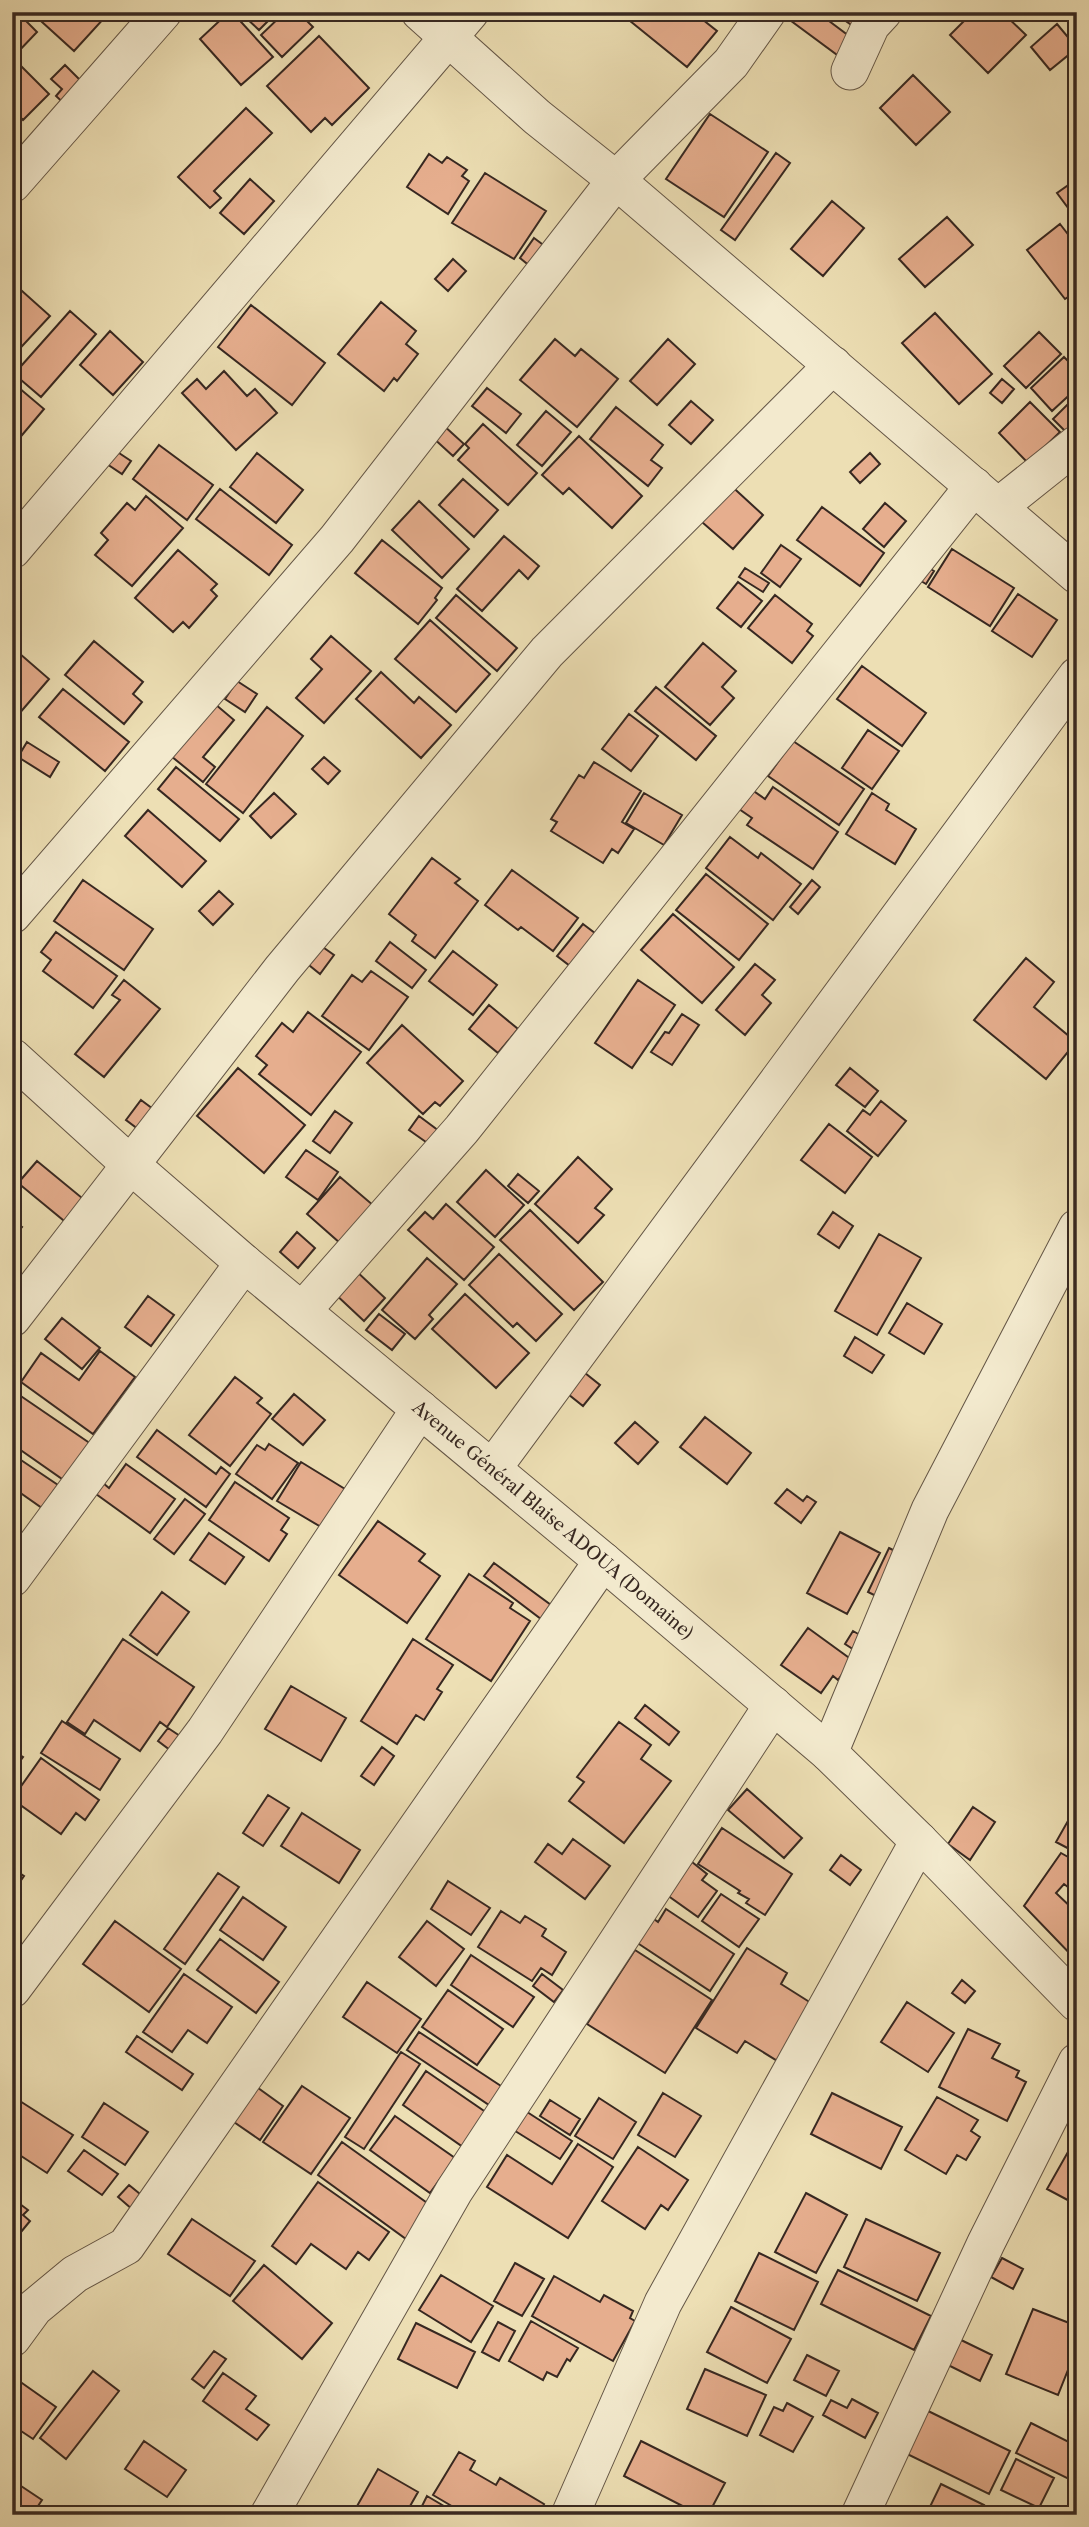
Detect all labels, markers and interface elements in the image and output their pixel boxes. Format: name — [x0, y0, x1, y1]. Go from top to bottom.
street label: Avenue Général Blaise ADOUA (Domaine) — [407, 1396, 698, 1644]

